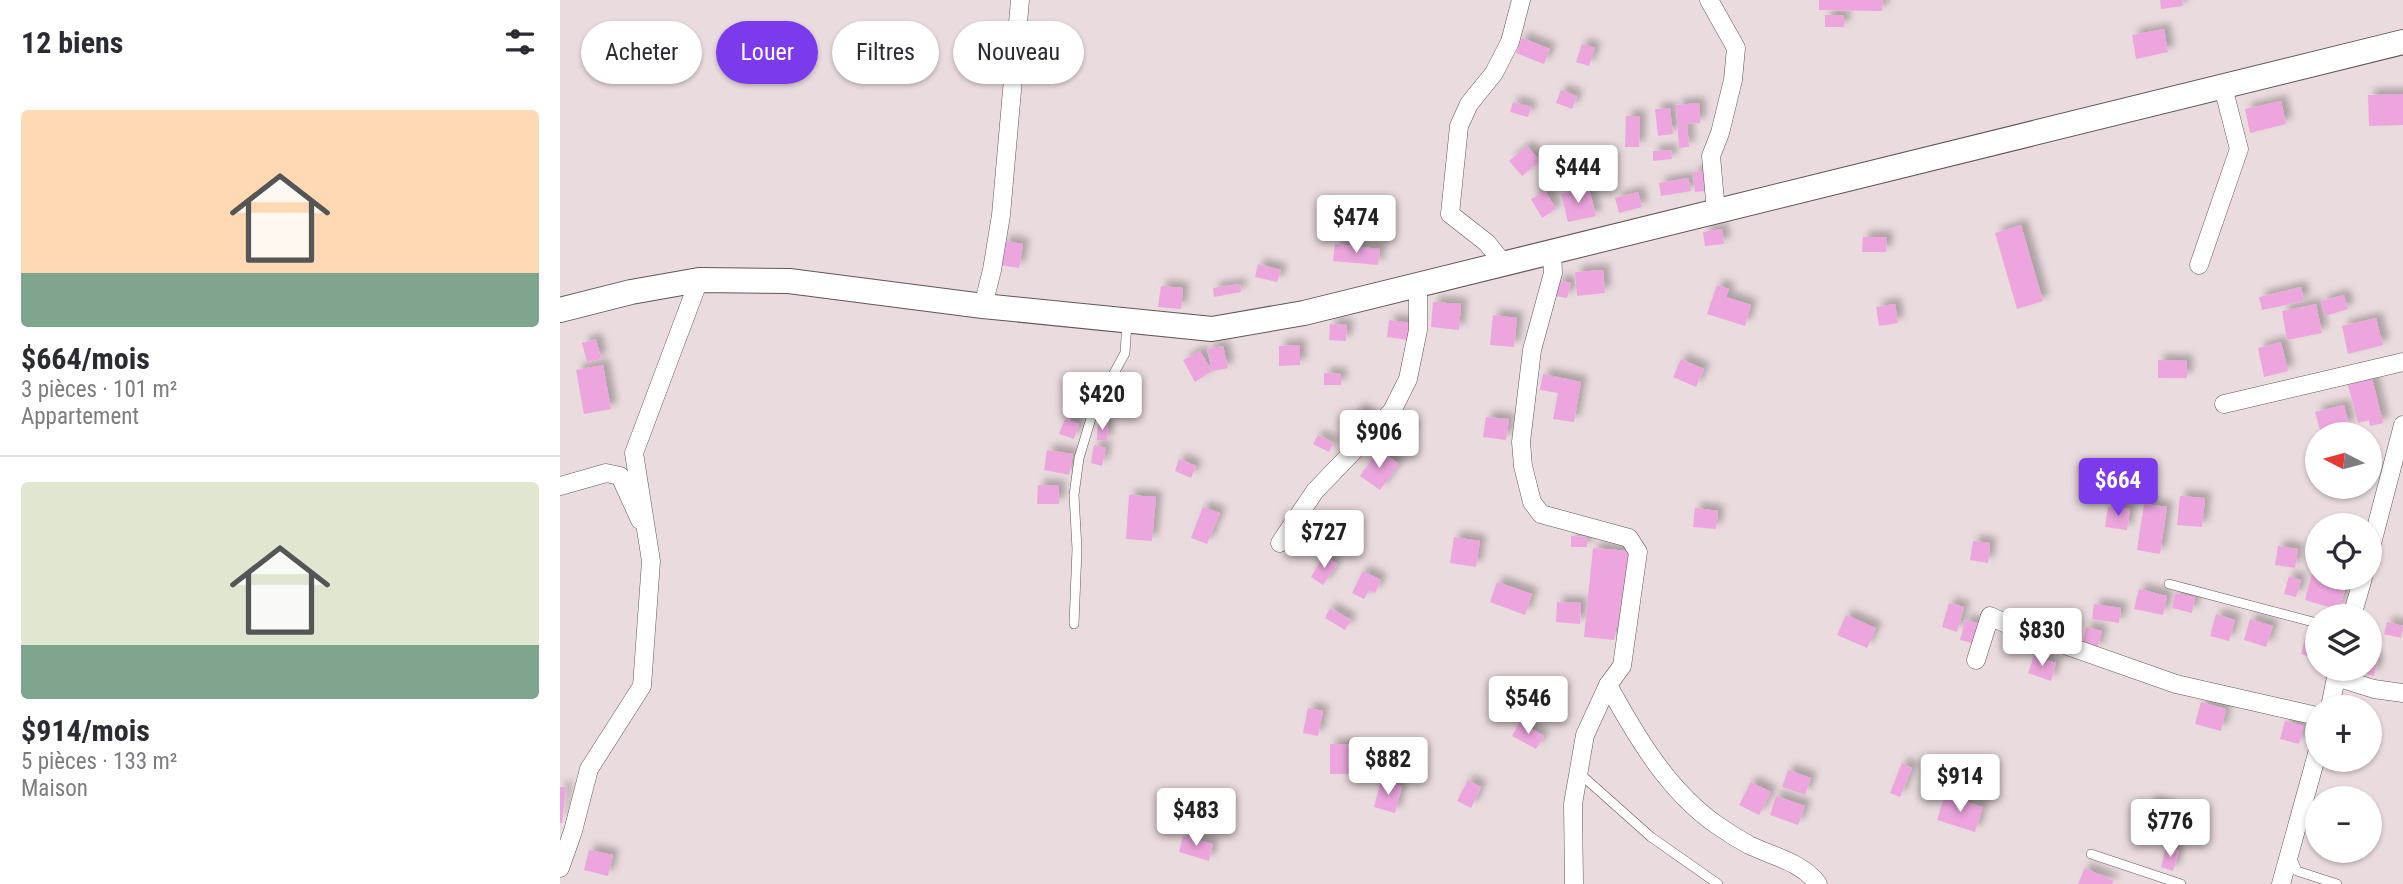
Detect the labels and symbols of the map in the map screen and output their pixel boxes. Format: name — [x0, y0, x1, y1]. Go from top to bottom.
pin: $444 — [1537, 146, 1619, 205]
pin: $474 — [1315, 196, 1397, 255]
pin: $420 — [1061, 372, 1143, 432]
pin: $906 — [1338, 410, 1420, 470]
north arrow — [2305, 422, 2382, 499]
pin: $664 — [2077, 458, 2159, 518]
pin: $727 — [1283, 510, 1365, 570]
pin: $830 — [2001, 608, 2083, 668]
pin: $546 — [1487, 676, 1569, 736]
pin: $882 — [1347, 738, 1429, 797]
pin: $914 — [1919, 754, 2001, 814]
pin: $483 — [1155, 788, 1237, 848]
pin: $776 — [2129, 800, 2211, 859]

